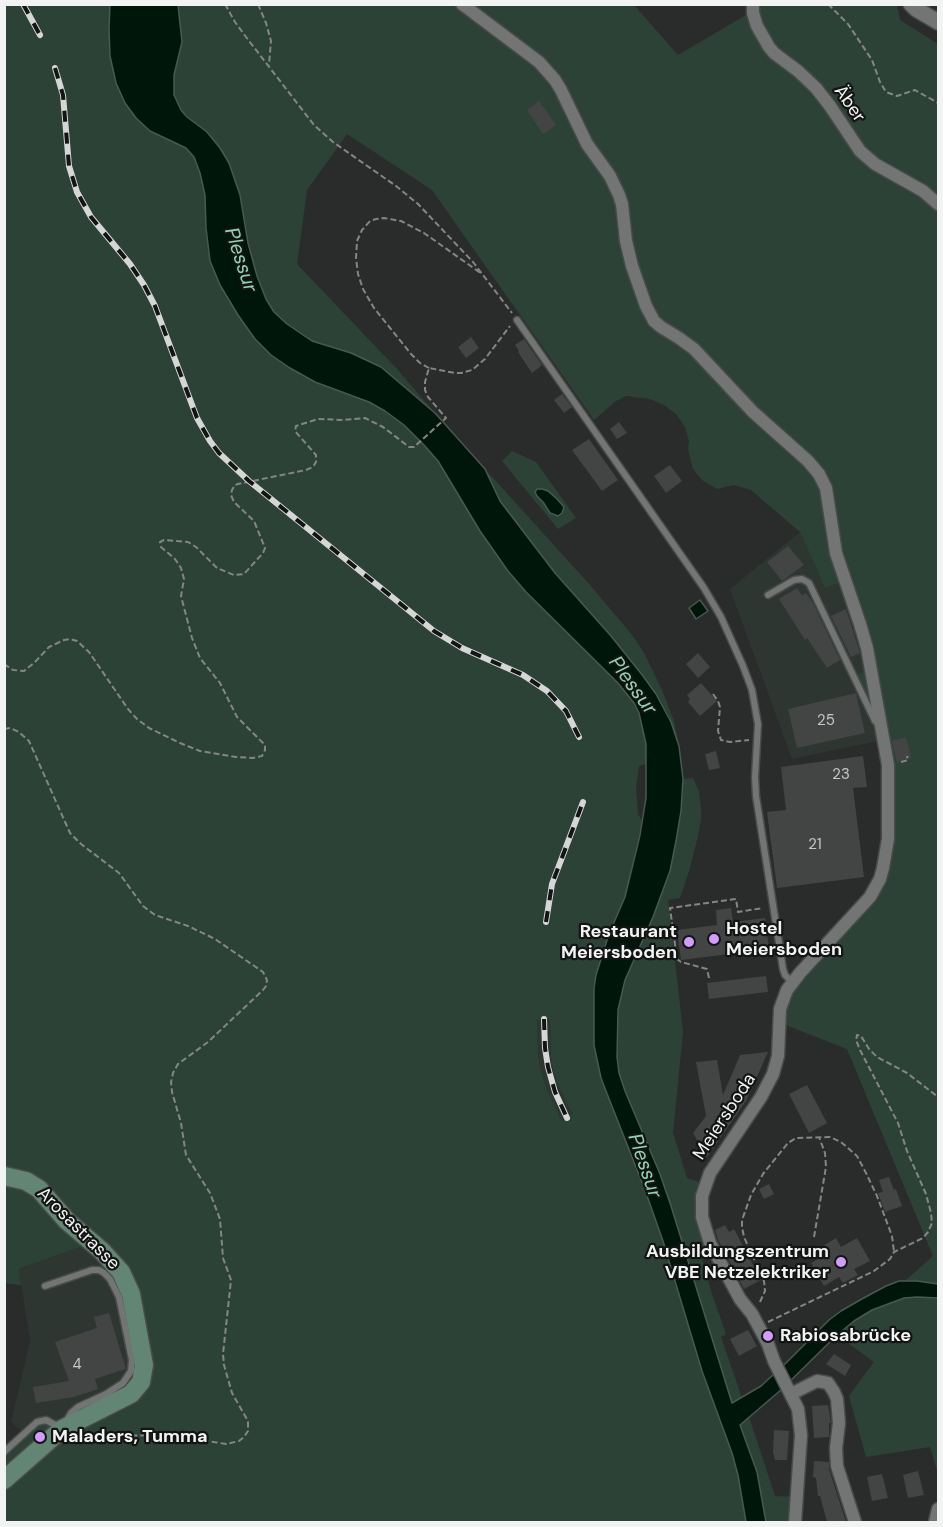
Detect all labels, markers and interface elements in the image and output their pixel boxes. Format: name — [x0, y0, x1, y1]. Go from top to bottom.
street label: Äber — [829, 81, 869, 127]
water label: Plessur — [218, 225, 262, 295]
water label: Plessur — [603, 652, 661, 720]
house number: 25 — [817, 712, 835, 730]
house number: 23 — [832, 766, 850, 784]
house number: 21 — [808, 836, 822, 854]
place label: Hostel Meiersboden — [726, 918, 842, 960]
place label: Restaurant Meiersboden — [561, 921, 677, 964]
marker: Hostel Meiersboden — [707, 932, 721, 946]
marker: Restaurant Meiersboden — [682, 935, 696, 949]
street label: Meiersboda — [689, 1070, 761, 1164]
water label: Plessur — [622, 1131, 666, 1201]
street label: Arosastrasse — [32, 1183, 124, 1275]
place label: Ausbildungszentrum VBE Netzelektriker — [646, 1241, 829, 1284]
marker: Ausbildungszentrum VBE Netzelektriker — [834, 1255, 848, 1269]
place label: Rabiosabrücke — [780, 1325, 911, 1347]
marker: Rabiosabrücke — [761, 1329, 775, 1343]
house number: 4 — [72, 1356, 82, 1374]
place label: Maladers, Tumma — [52, 1426, 207, 1448]
marker: Maladers, Tumma — [33, 1430, 47, 1444]

